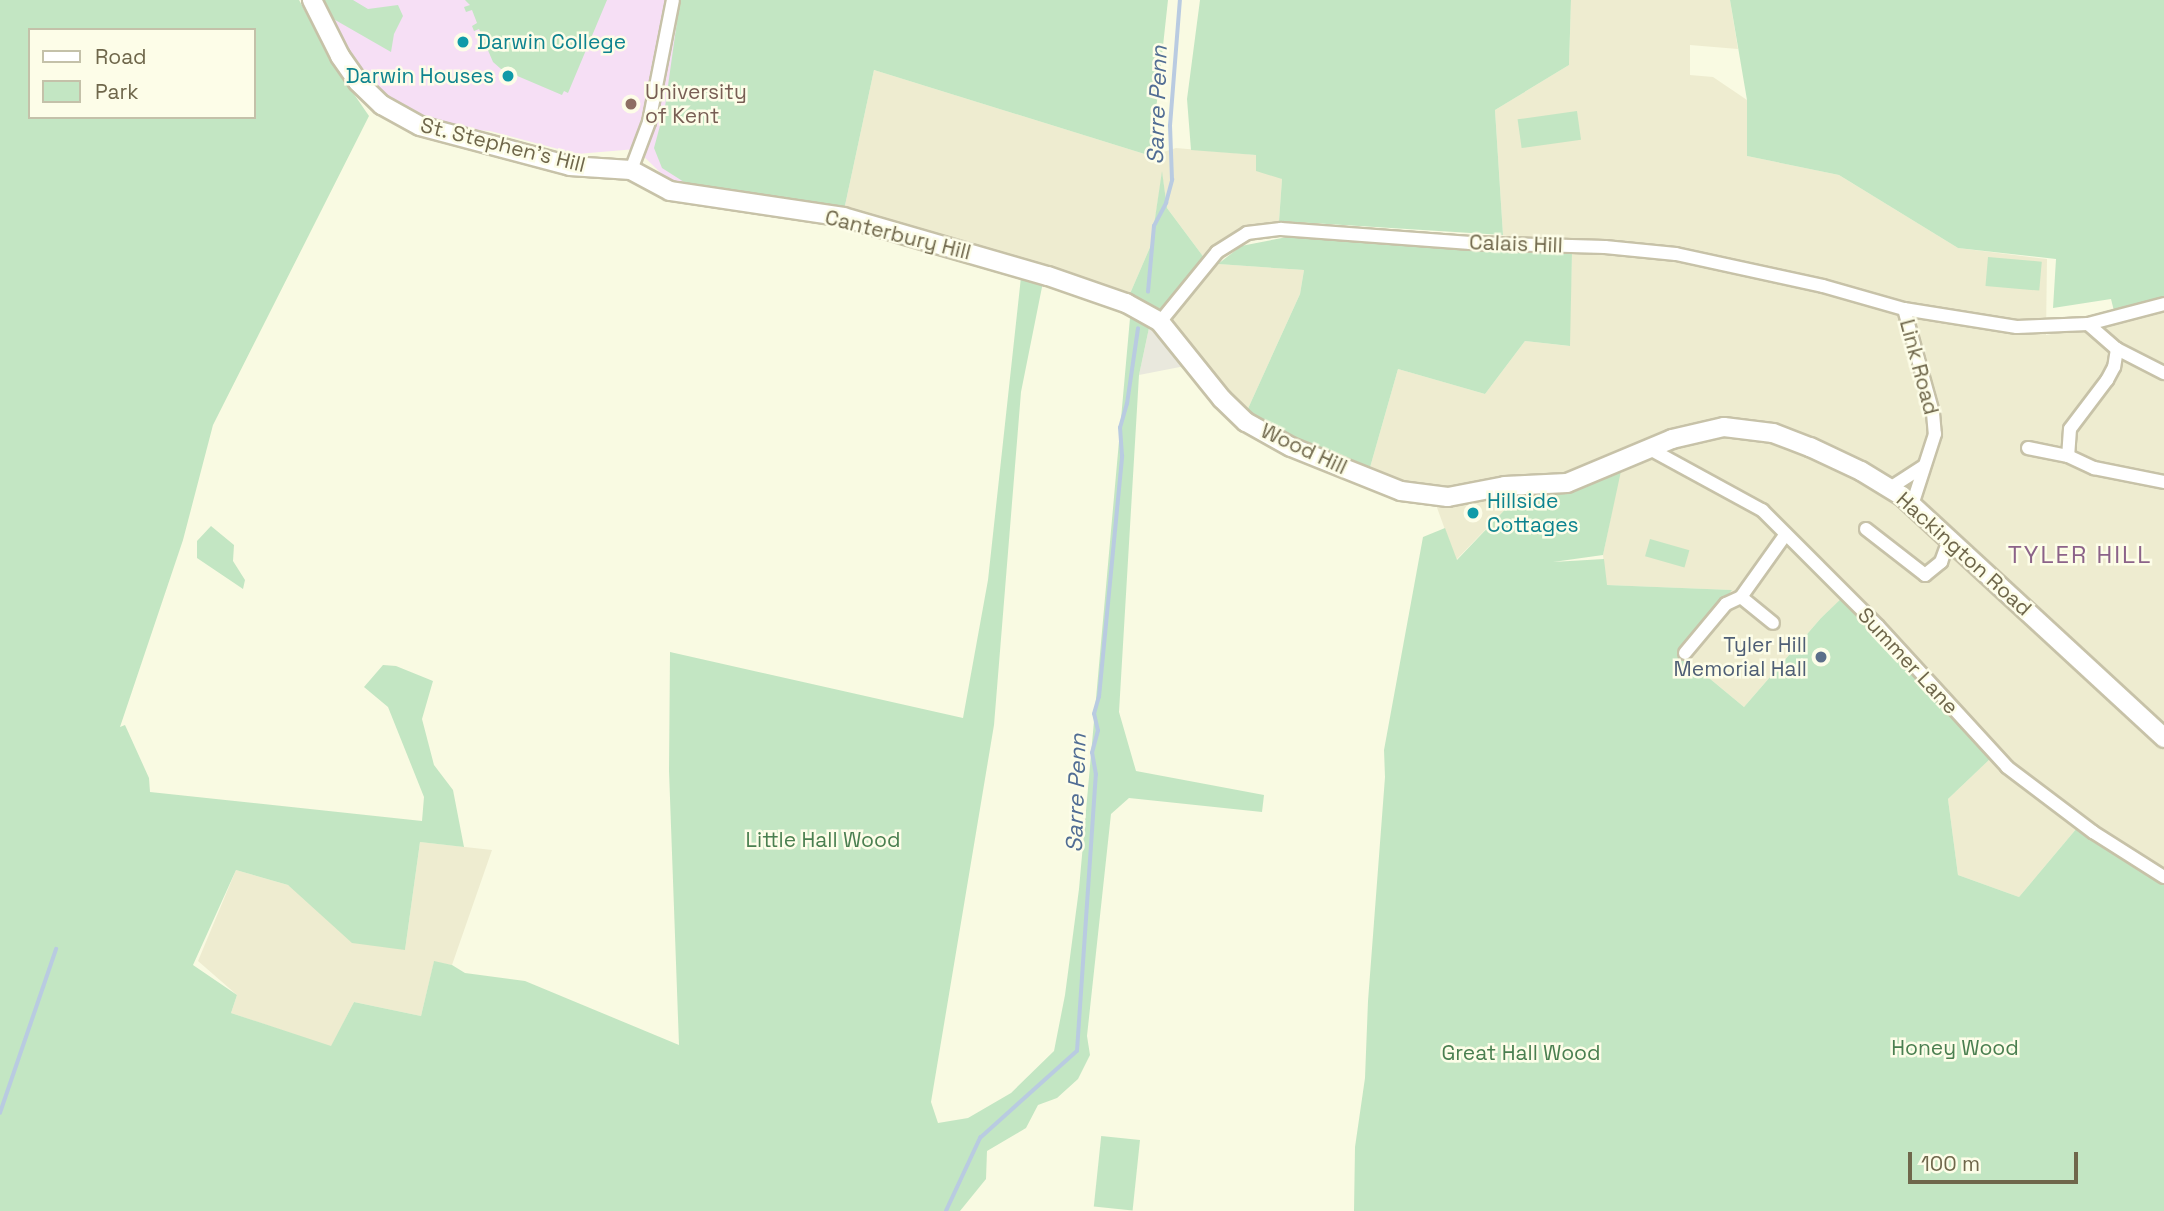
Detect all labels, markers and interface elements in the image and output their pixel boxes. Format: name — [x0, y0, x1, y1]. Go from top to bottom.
legend — [28, 28, 256, 119]
place label: Darwin College — [477, 29, 626, 55]
marker: Darwin College — [455, 34, 471, 50]
text: Road — [95, 43, 147, 70]
water label: Sarre Penn — [1141, 45, 1173, 165]
place label: Darwin Houses — [346, 63, 494, 89]
marker: Darwin Houses — [500, 68, 516, 84]
text: Park — [95, 78, 139, 105]
place label: University of Kent — [645, 79, 747, 129]
marker: University of Kent — [623, 96, 639, 112]
street label: St. Stephen's Hill — [418, 112, 588, 178]
street label: Canterbury Hill — [822, 205, 974, 265]
street label: Calais Hill — [1469, 230, 1563, 258]
street label: Link Road — [1894, 317, 1944, 417]
street label: Wood Hill — [1257, 418, 1351, 480]
street label: Hackington Road — [1891, 487, 2037, 621]
place label: Hillside Cottages — [1487, 488, 1579, 538]
marker: Hillside Cottages — [1465, 505, 1481, 521]
district label: TYLER HILL — [2009, 541, 2151, 569]
street label: Summer Lane — [1852, 603, 1964, 719]
place label: Tyler Hill Memorial Hall — [1674, 632, 1807, 682]
marker: Tyler Hill Memorial Hall — [1813, 649, 1829, 665]
water label: Sarre Penn — [1060, 733, 1092, 853]
park label: Little Hall Wood — [745, 827, 901, 853]
park label: Honey Wood — [1891, 1035, 2019, 1061]
park label: Great Hall Wood — [1441, 1040, 1601, 1066]
scale bar — [1912, 1138, 2082, 1182]
text: 100 m — [1921, 1150, 1980, 1177]

